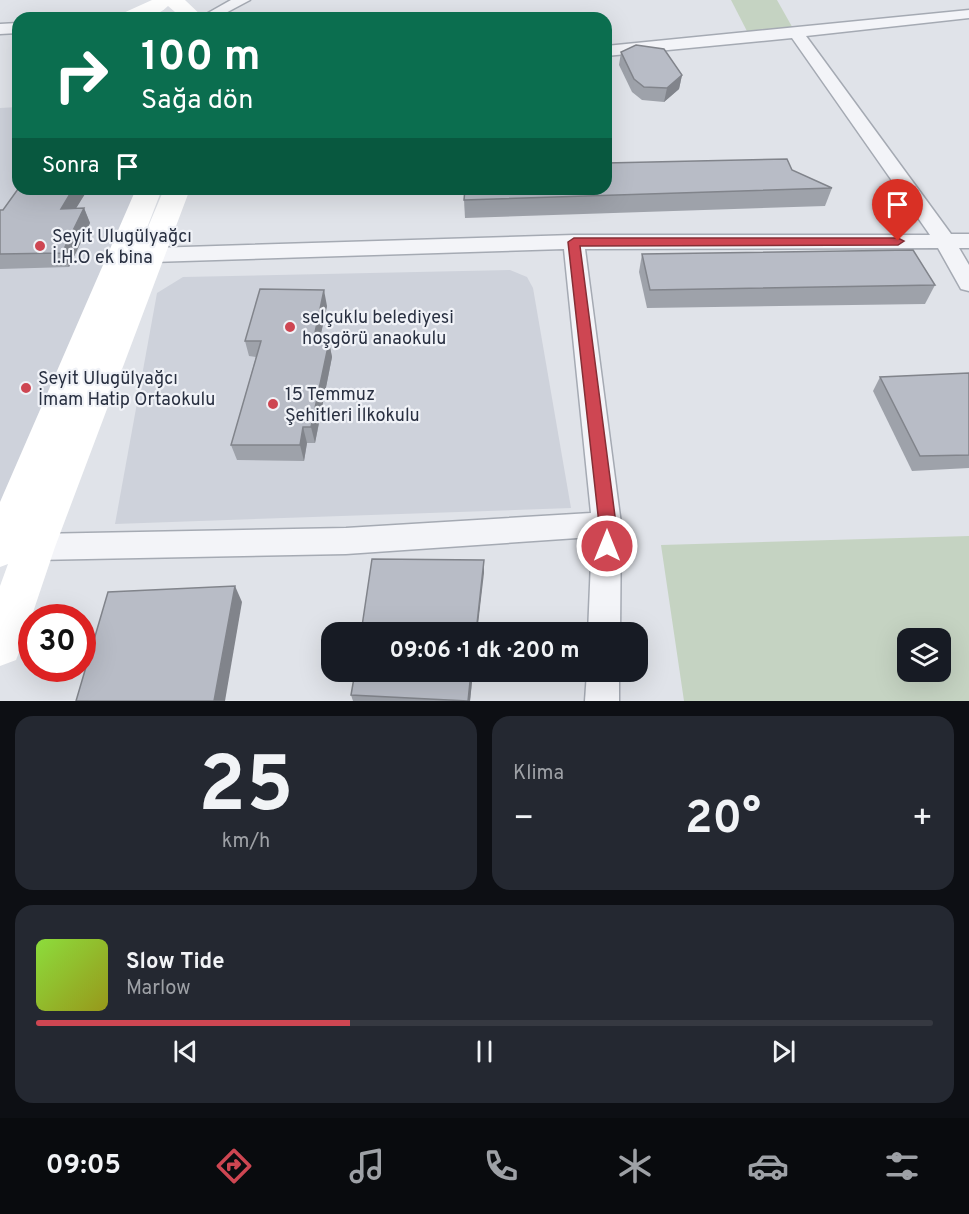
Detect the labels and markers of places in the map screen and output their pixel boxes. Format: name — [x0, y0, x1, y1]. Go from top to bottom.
pin — [872, 179, 923, 241]
place label: Seyit Ulugülyağcı İ.H.O ek bina — [52, 226, 192, 270]
marker: Seyit Ulugülyağcı İ.H.O ek bina — [33, 239, 47, 253]
place label: selçuklu belediyesi hoşgörü anaokulu — [302, 307, 454, 351]
marker: selçuklu belediyesi hoşgörü anaokulu — [283, 320, 297, 334]
place label: Seyit Ulugülyağcı İmam Hatip Ortaokulu — [38, 368, 215, 412]
marker: Seyit Ulugülyağcı İmam Hatip Ortaokulu — [19, 381, 33, 395]
place label: 15 Temmuz Şehitleri İlkokulu — [285, 384, 420, 428]
marker: 15 Temmuz Şehitleri İlkokulu — [266, 397, 280, 411]

